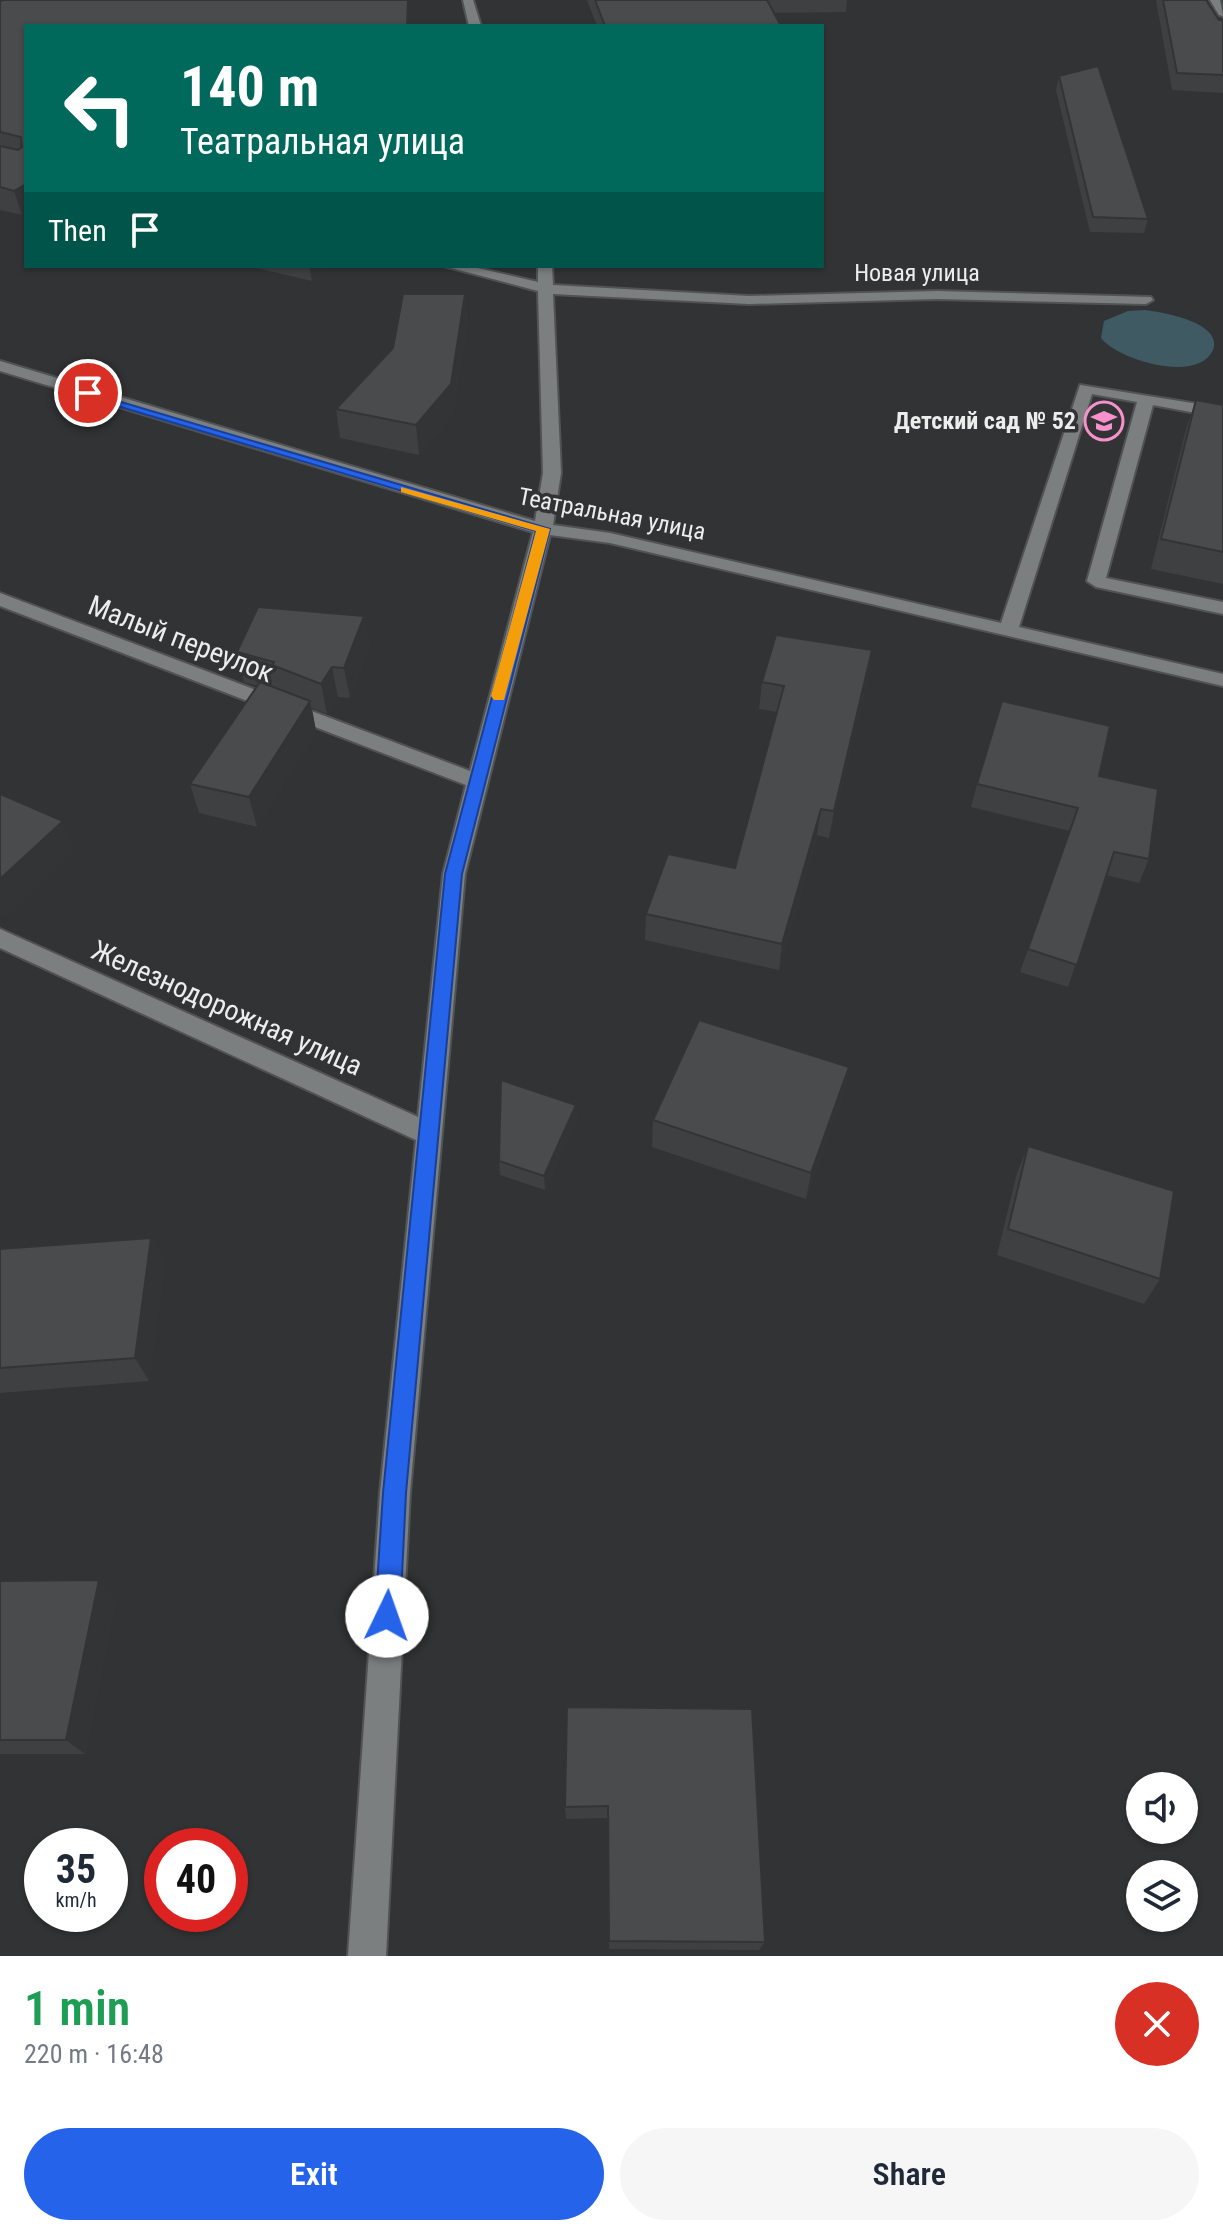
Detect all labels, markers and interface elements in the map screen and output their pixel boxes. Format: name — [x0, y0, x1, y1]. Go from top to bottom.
text: 140 m — [180, 54, 319, 120]
icon: left — [48, 56, 152, 160]
text: Театральная улица — [180, 121, 465, 163]
icon: arrive — [123, 208, 167, 252]
text: Then — [48, 213, 107, 248]
street label: Новая улица — [854, 259, 980, 287]
pin — [54, 359, 122, 427]
icon: arrive — [66, 371, 110, 415]
school or university icon: Детский сад № 52 — [1083, 400, 1125, 442]
place label: Детский сад № 52 — [894, 407, 1076, 435]
street label: Театральная улица — [516, 482, 708, 546]
street label: Малый переулок — [84, 589, 278, 689]
street label: Железнодорожная улица — [87, 933, 367, 1083]
position arrow — [345, 1574, 429, 1658]
map controls — [1126, 1772, 1198, 1932]
button: sound — [1126, 1772, 1198, 1844]
speed limit sign: 40 — [144, 1828, 248, 1932]
text: 35 — [56, 1846, 96, 1893]
button: layers — [1126, 1860, 1198, 1932]
text: km/h — [55, 1888, 97, 1912]
text: 1 min — [24, 1980, 130, 2037]
button: close — [1115, 1982, 1199, 2066]
text: 220 m · 16:48 — [24, 2039, 164, 2069]
button: Exit — [24, 2128, 604, 2220]
button: Share — [620, 2128, 1199, 2220]

